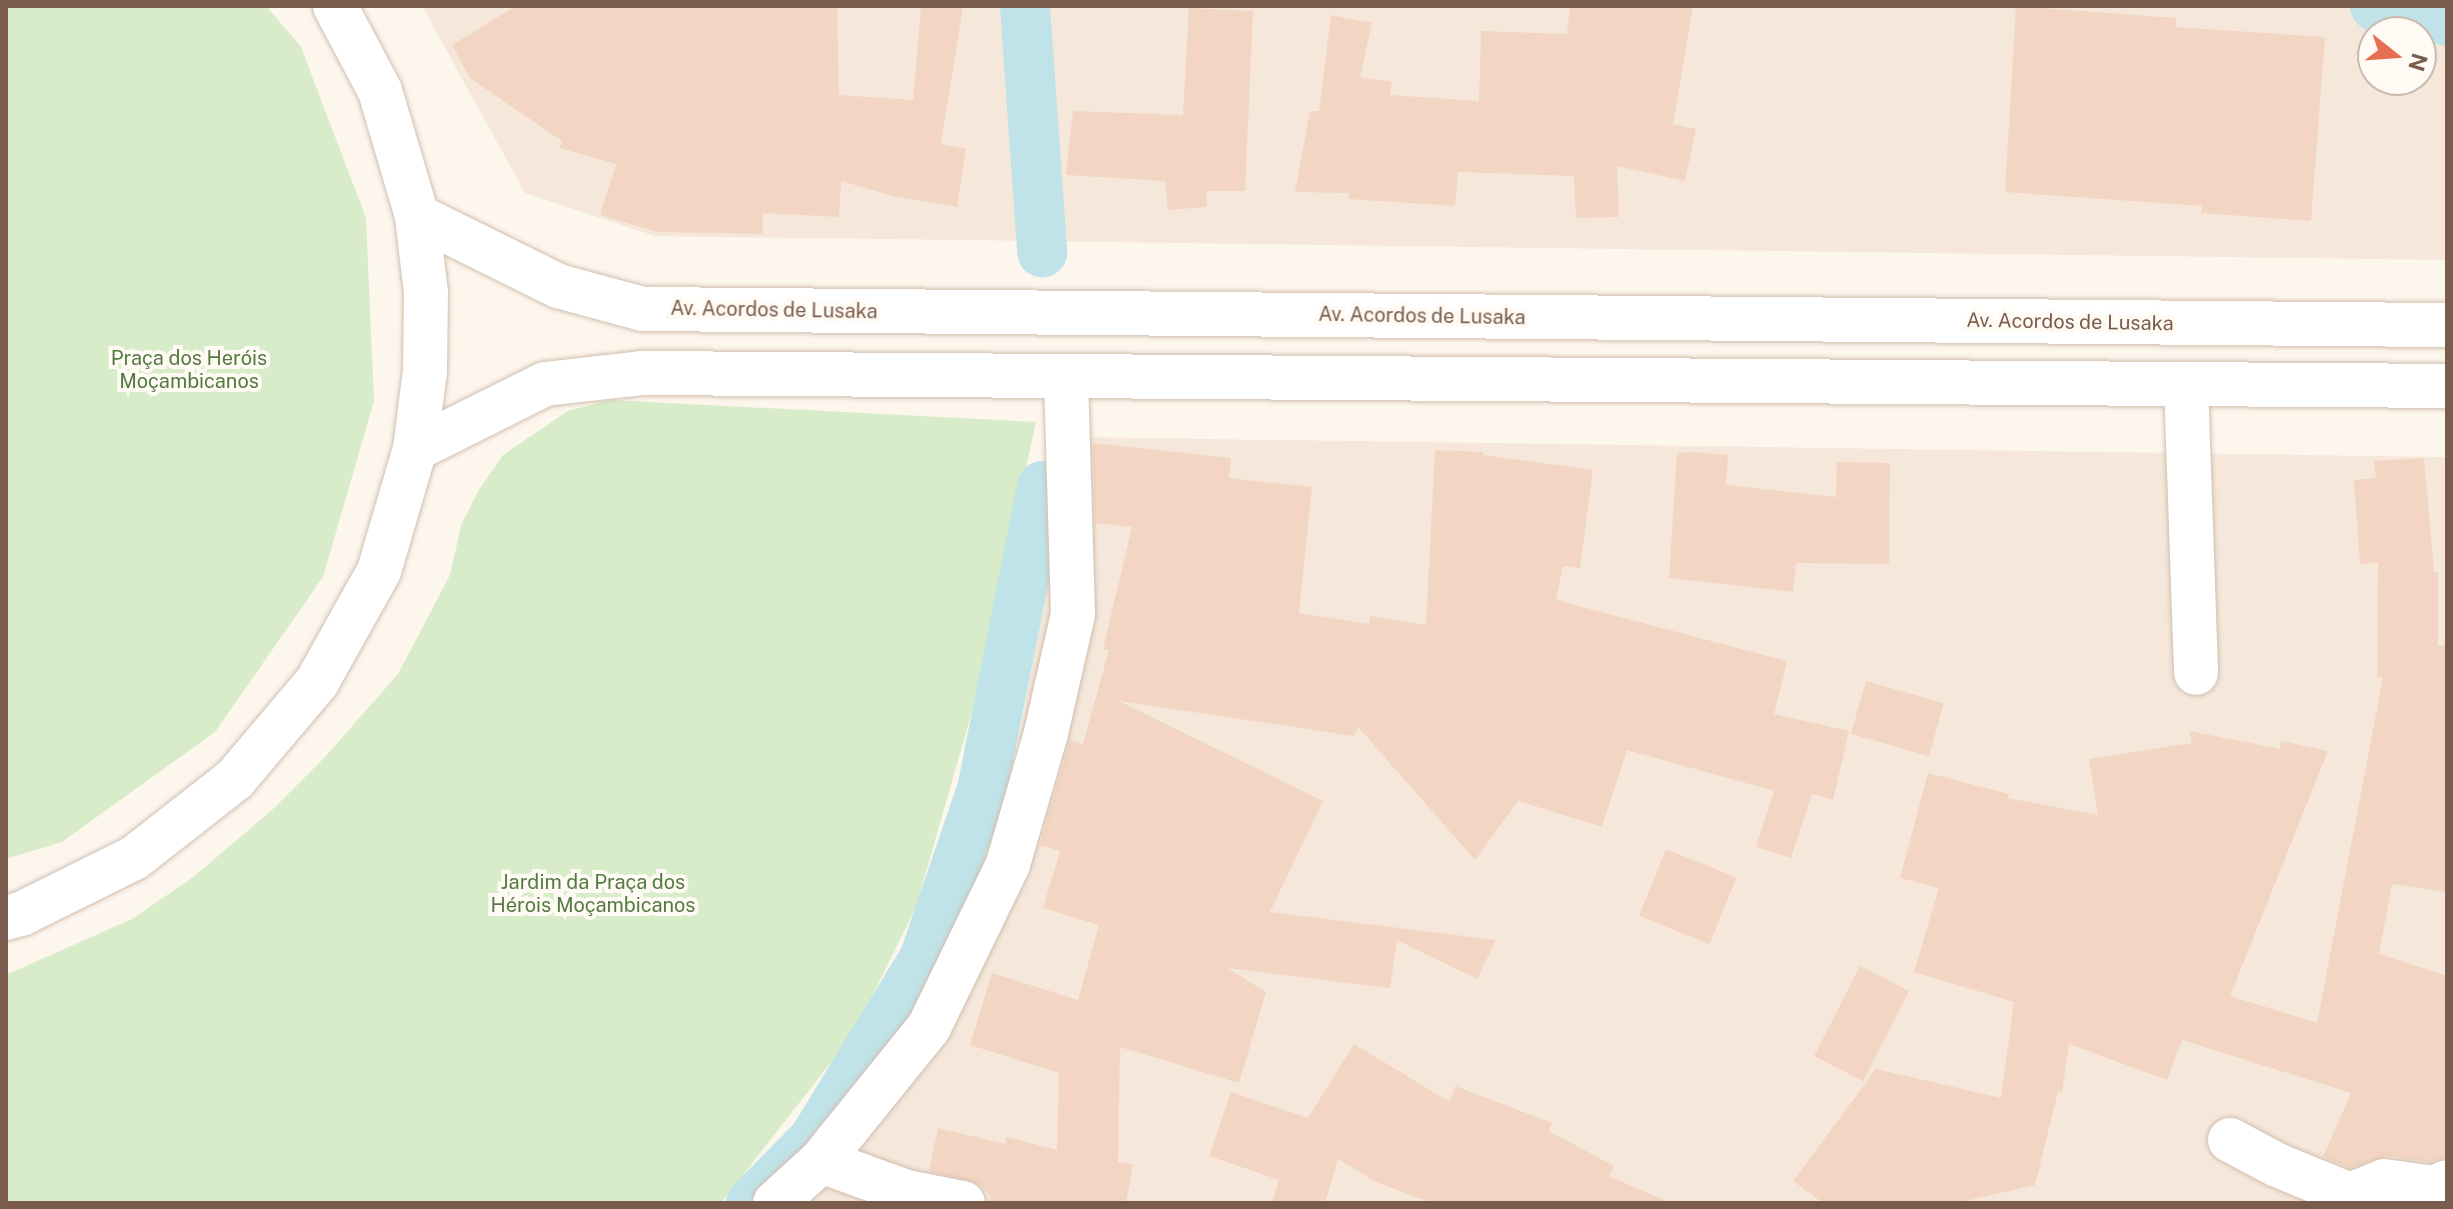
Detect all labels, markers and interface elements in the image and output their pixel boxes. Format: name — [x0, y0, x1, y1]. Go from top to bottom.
north arrow — [2357, 16, 2437, 96]
text: N — [2403, 50, 2433, 74]
street label: Av. Acordos de Lusaka — [670, 296, 878, 324]
street label: Av. Acordos de Lusaka — [1318, 302, 1526, 330]
street label: Av. Acordos de Lusaka — [1966, 308, 2174, 336]
park label: Praça dos Heróis Moçambicanos — [111, 347, 267, 394]
park label: Jardim da Praça dos Hérois Moçambicanos — [491, 871, 695, 918]

